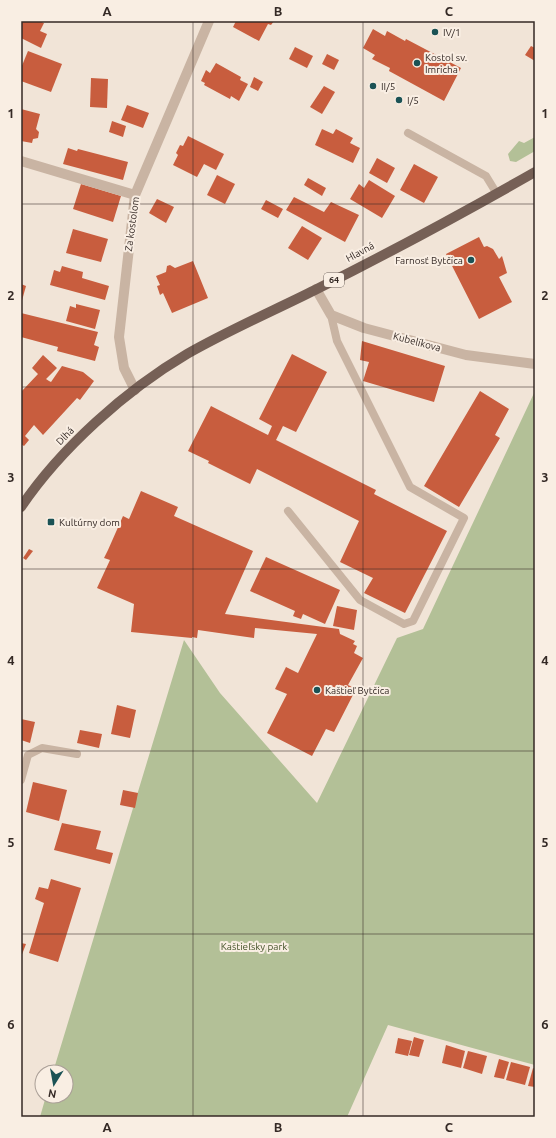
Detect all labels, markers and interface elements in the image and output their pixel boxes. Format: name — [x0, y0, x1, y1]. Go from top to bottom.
text: A — [102, 4, 112, 18]
text: B — [274, 4, 283, 18]
text: C — [445, 4, 454, 18]
marker: IV/1 — [430, 27, 440, 37]
place label: IV/1 — [443, 27, 461, 38]
place label: Kostol sv. Imricha — [425, 52, 467, 75]
marker: Kostol sv. Imricha — [412, 58, 422, 68]
marker: II/5 — [368, 81, 378, 91]
place label: II/5 — [381, 81, 395, 92]
marker: I/5 — [394, 95, 404, 105]
place label: I/5 — [407, 95, 419, 106]
text: 1 — [7, 106, 15, 120]
text: 1 — [541, 106, 549, 120]
street label: Za kostolom — [123, 196, 141, 252]
street label: Hlavná — [344, 240, 376, 264]
place label: Farnosť Bytčica — [395, 255, 463, 266]
marker: Farnosť Bytčica — [466, 255, 476, 265]
road number: 64 — [324, 273, 344, 287]
text: 2 — [7, 288, 15, 302]
text: 2 — [541, 288, 549, 302]
street label: Kubelíkova — [392, 330, 442, 354]
street label: Dlhá — [54, 425, 76, 447]
text: 3 — [7, 470, 15, 484]
text: 3 — [541, 470, 549, 484]
marker: Kultúrny dom — [46, 517, 56, 527]
place label: Kultúrny dom — [59, 517, 120, 528]
text: 4 — [7, 653, 15, 667]
text: 4 — [541, 653, 549, 667]
marker: Kaštieľ Bytčica — [312, 685, 322, 695]
place label: Kaštieľ Bytčica — [325, 685, 389, 696]
text: 5 — [7, 835, 15, 849]
text: 5 — [541, 835, 549, 849]
park label: Kaštieľsky park — [221, 941, 287, 952]
text: 6 — [7, 1017, 15, 1031]
text: 6 — [541, 1017, 549, 1031]
north arrow — [34, 1064, 74, 1104]
text: N — [47, 1087, 57, 1100]
text: A — [102, 1120, 112, 1134]
text: B — [274, 1120, 283, 1134]
text: C — [445, 1120, 454, 1134]

